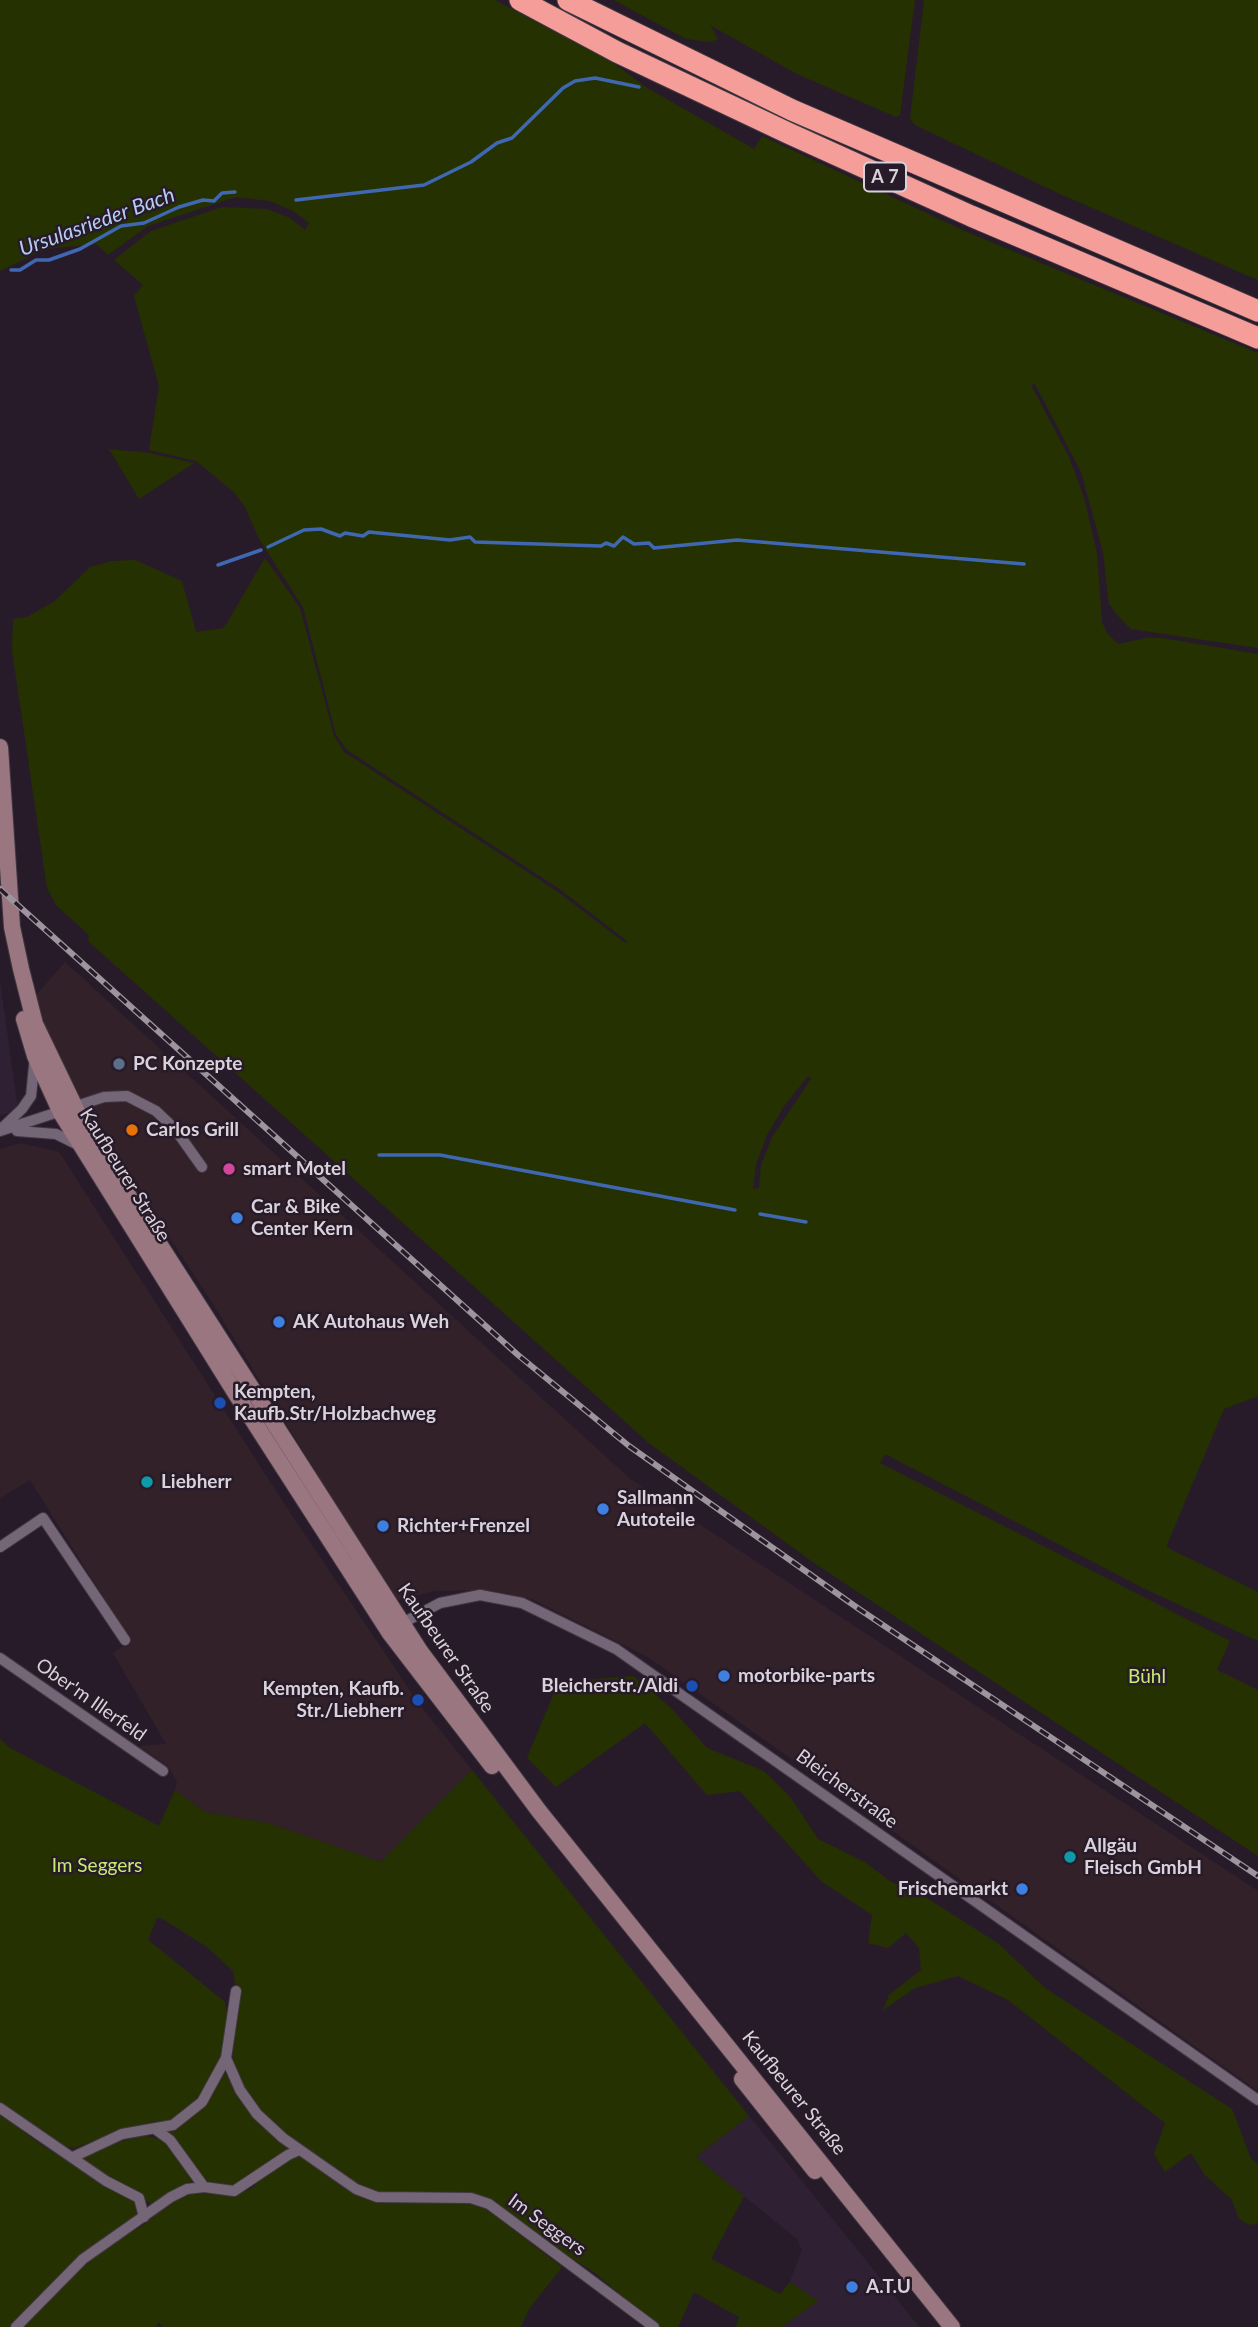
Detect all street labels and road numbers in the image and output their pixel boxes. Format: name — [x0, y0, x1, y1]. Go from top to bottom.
road number: A 7 — [864, 162, 906, 192]
street label: Kaufbeurer Straße — [75, 1104, 175, 1246]
street label: Kaufbeurer Straße — [393, 1579, 499, 1717]
street label: Ober'm Illerfeld — [31, 1653, 151, 1747]
street label: Bleicherstraße — [792, 1745, 902, 1833]
street label: Kaufbeurer Straße — [737, 2026, 851, 2160]
street label: Im Seggers — [504, 2189, 590, 2261]

